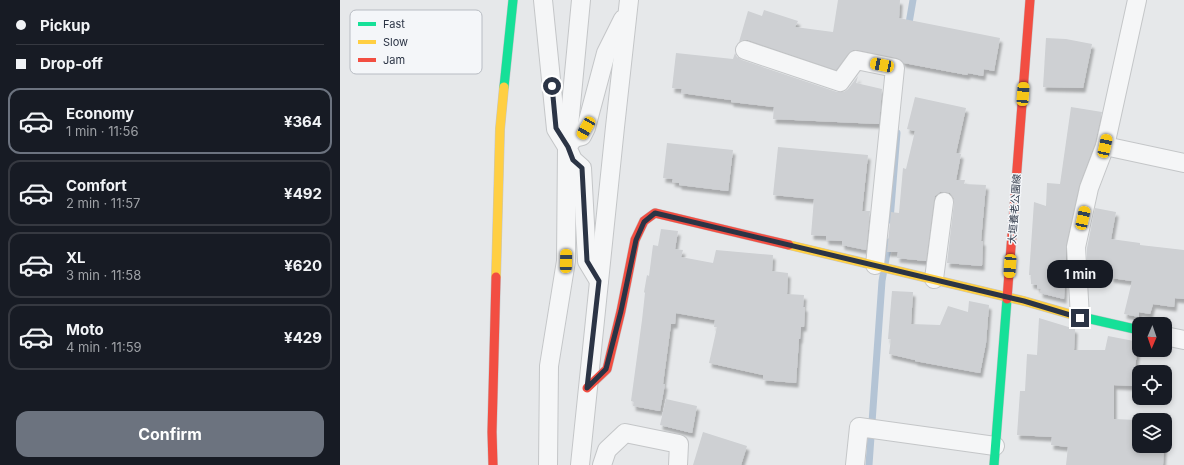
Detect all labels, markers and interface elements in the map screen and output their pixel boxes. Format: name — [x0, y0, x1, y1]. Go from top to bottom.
legend — [350, 10, 482, 74]
text: Pickup — [40, 16, 90, 35]
text: Fast — [383, 17, 405, 31]
text: Slow — [383, 35, 408, 49]
text: Jam — [383, 53, 405, 67]
text: Drop-off — [40, 54, 103, 73]
car — [869, 57, 895, 73]
route start — [543, 77, 561, 95]
car — [1016, 82, 1030, 106]
icon: car — [18, 103, 54, 139]
text: Economy — [66, 104, 134, 123]
text: ¥364 — [284, 112, 322, 131]
car — [575, 115, 597, 141]
text: 1 min · 11:56 — [66, 123, 139, 139]
car — [1097, 133, 1113, 159]
street label: 大垣養老公園線 — [1006, 174, 1022, 244]
icon: car — [18, 175, 54, 211]
text: Comfort — [66, 176, 127, 195]
text: ¥492 — [284, 184, 322, 203]
text: 2 min · 11:57 — [66, 195, 140, 211]
car — [1075, 205, 1091, 231]
icon: car — [18, 247, 54, 283]
text: XL — [66, 248, 86, 267]
car — [560, 249, 572, 273]
car — [1003, 254, 1017, 278]
text: ¥620 — [284, 256, 322, 275]
callout: 1 min — [1047, 260, 1113, 288]
text: 1 min — [1064, 266, 1096, 282]
text: 3 min · 11:58 — [66, 267, 141, 283]
route end — [1071, 309, 1089, 327]
north arrow — [1132, 317, 1172, 357]
map controls — [1132, 317, 1172, 453]
icon: car — [18, 319, 54, 355]
text: Moto — [66, 320, 104, 339]
text: ¥429 — [284, 328, 322, 347]
text: 4 min · 11:59 — [66, 339, 142, 355]
button: locate — [1132, 365, 1172, 405]
button: Confirm — [16, 411, 324, 457]
button: layers — [1132, 413, 1172, 453]

